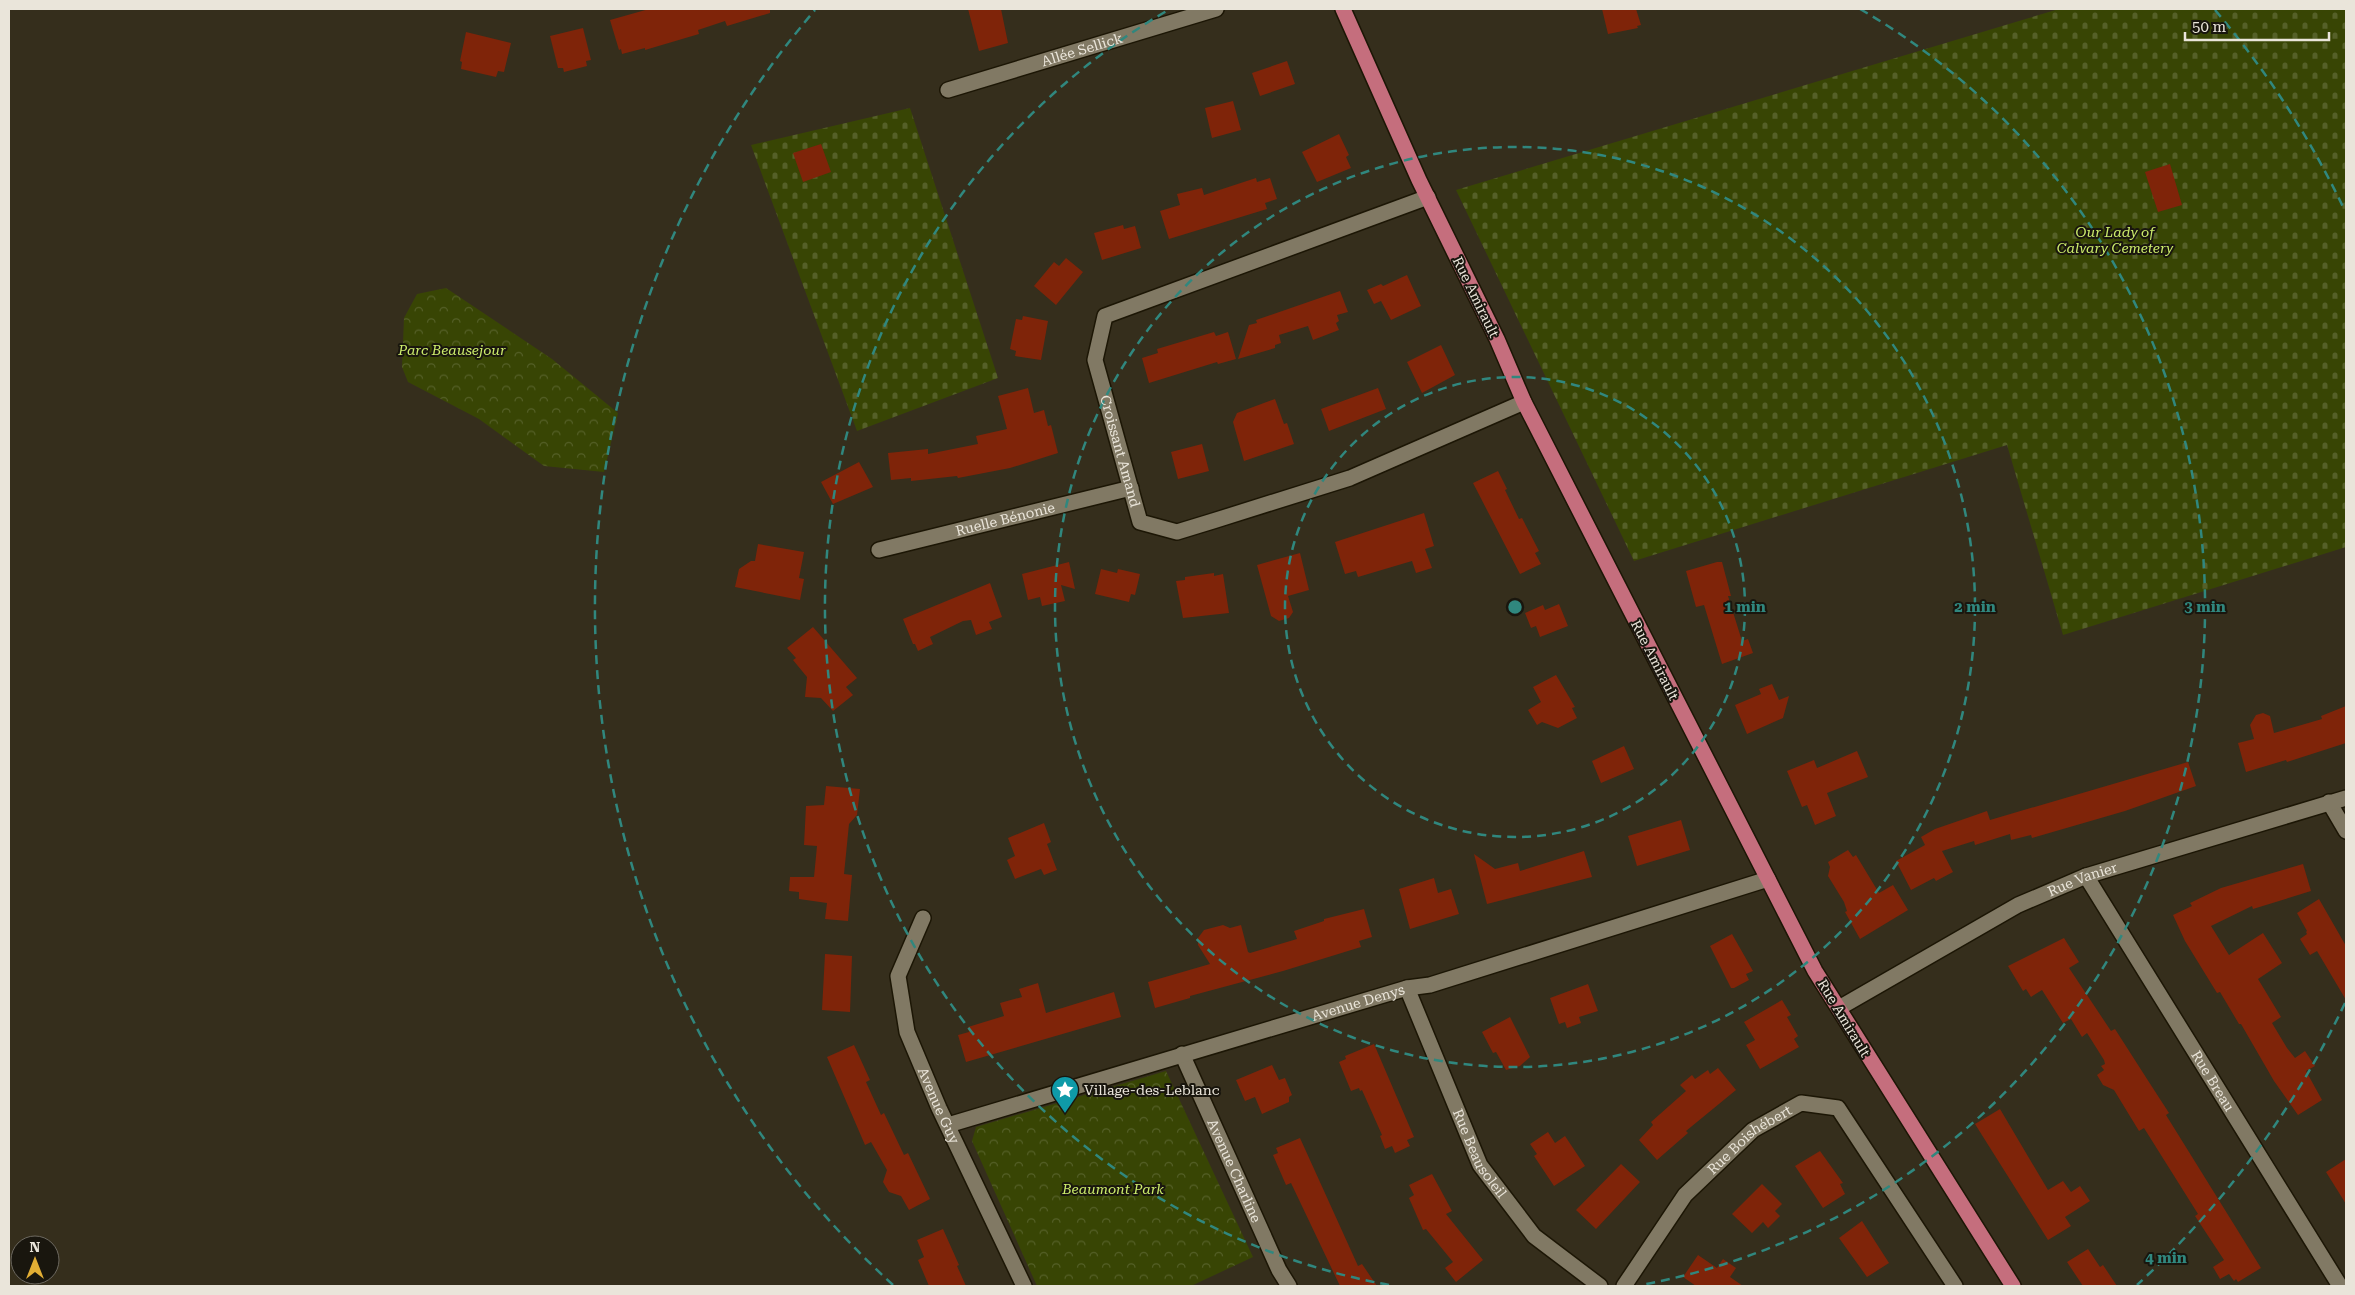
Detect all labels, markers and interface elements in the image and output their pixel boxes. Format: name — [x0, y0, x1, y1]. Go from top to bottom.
scale bar — [2185, 10, 2329, 42]
text: 50 m — [2192, 18, 2227, 36]
street label: Allée Sellick — [1040, 30, 1125, 69]
park label: Our Lady of Calvary Cemetery — [2057, 224, 2174, 256]
street label: Rue Amirault — [1450, 254, 1502, 340]
park label: Parc Beausejour — [397, 342, 506, 358]
street label: Croissant Amand — [1097, 393, 1144, 509]
street label: Ruelle Bénonie — [954, 499, 1057, 539]
centre of rings — [1506, 598, 1524, 616]
text: 1 min — [1724, 598, 1766, 616]
text: 2 min — [1954, 598, 1996, 616]
text: 3 min — [2184, 598, 2226, 616]
street label: Rue Amirault — [1628, 617, 1682, 703]
street label: Rue Vanier — [2045, 859, 2119, 899]
street label: Rue Amirault — [1815, 976, 1873, 1060]
street label: Avenue Denys — [1310, 981, 1407, 1024]
street label: Rue Breau — [2188, 1048, 2238, 1114]
street label: Avenue Guy — [915, 1065, 963, 1147]
place icon: Village-des-Leblanc — [1050, 1075, 1080, 1114]
place label: Village-des-Leblanc — [1084, 1082, 1220, 1098]
street label: Rue Boishébert — [1704, 1102, 1794, 1177]
street label: Rue Beausoleil — [1450, 1107, 1510, 1201]
street label: Avenue Charline — [1204, 1117, 1265, 1225]
park label: Beaumont Park — [1061, 1181, 1164, 1197]
north arrow — [10, 1235, 60, 1285]
text: N — [30, 1239, 41, 1255]
text: 4 min — [2145, 1249, 2187, 1267]

